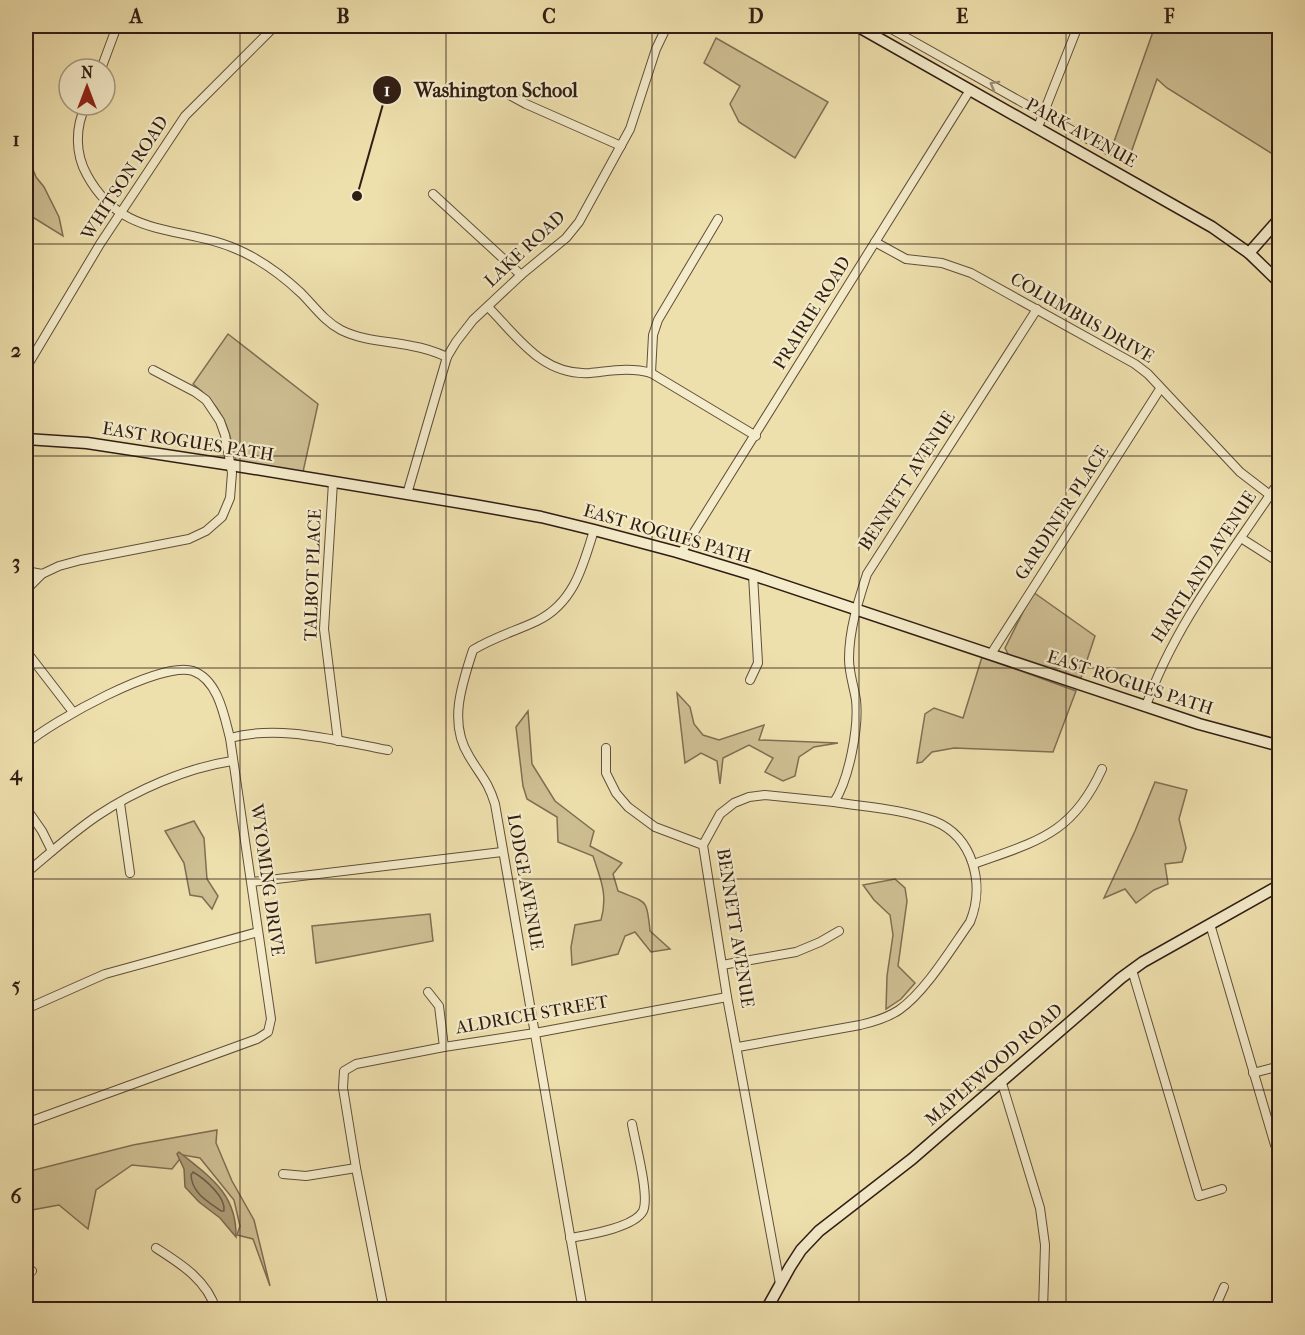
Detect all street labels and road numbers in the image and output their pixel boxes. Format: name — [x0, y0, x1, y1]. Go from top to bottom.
street label: PARK AVENUE — [1022, 94, 1140, 172]
street label: WHITSON ROAD — [76, 112, 173, 245]
street label: LAKE ROAD — [480, 206, 570, 292]
street label: PRAIRIE ROAD — [769, 253, 855, 373]
street label: COLUMBUS DRIVE — [1006, 268, 1158, 368]
street label: BENNETT AVENUE — [854, 408, 960, 554]
street label: EAST ROGUES PATH — [101, 418, 275, 466]
street label: GARDINER PLACE — [1011, 442, 1113, 584]
street label: HARTLAND AVENUE — [1147, 487, 1261, 647]
street label: EAST ROGUES PATH — [581, 500, 753, 568]
street label: TALBOT PLACE — [300, 508, 326, 642]
street label: EAST ROGUES PATH — [1044, 646, 1216, 720]
street label: WYOMING DRIVE — [246, 802, 288, 957]
street label: LODGE AVENUE — [503, 812, 547, 952]
street label: BENNETT AVENUE — [712, 847, 758, 1009]
street label: ALDRICH STREET — [453, 991, 611, 1039]
street label: MAPLEWOOD ROAD — [921, 999, 1067, 1131]

